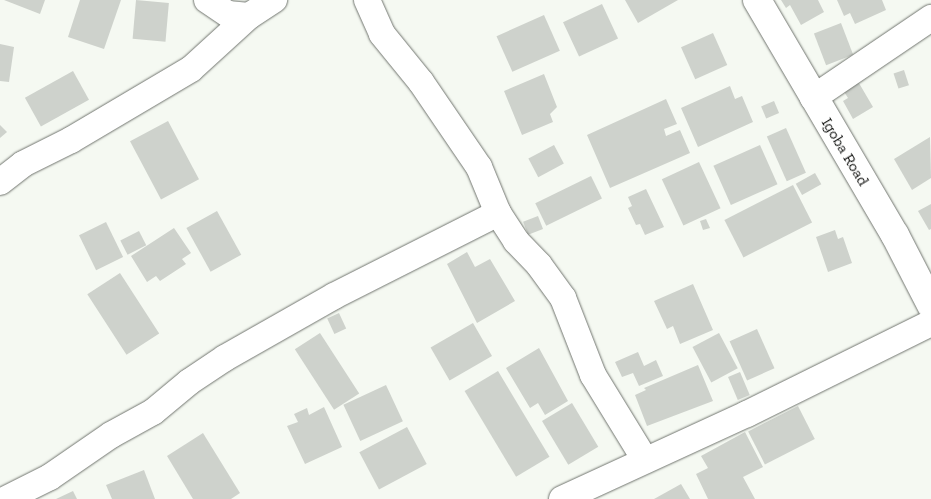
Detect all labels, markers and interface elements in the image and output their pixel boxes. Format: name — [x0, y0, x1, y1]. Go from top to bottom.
street label: Igoba Road — [817, 114, 873, 190]

